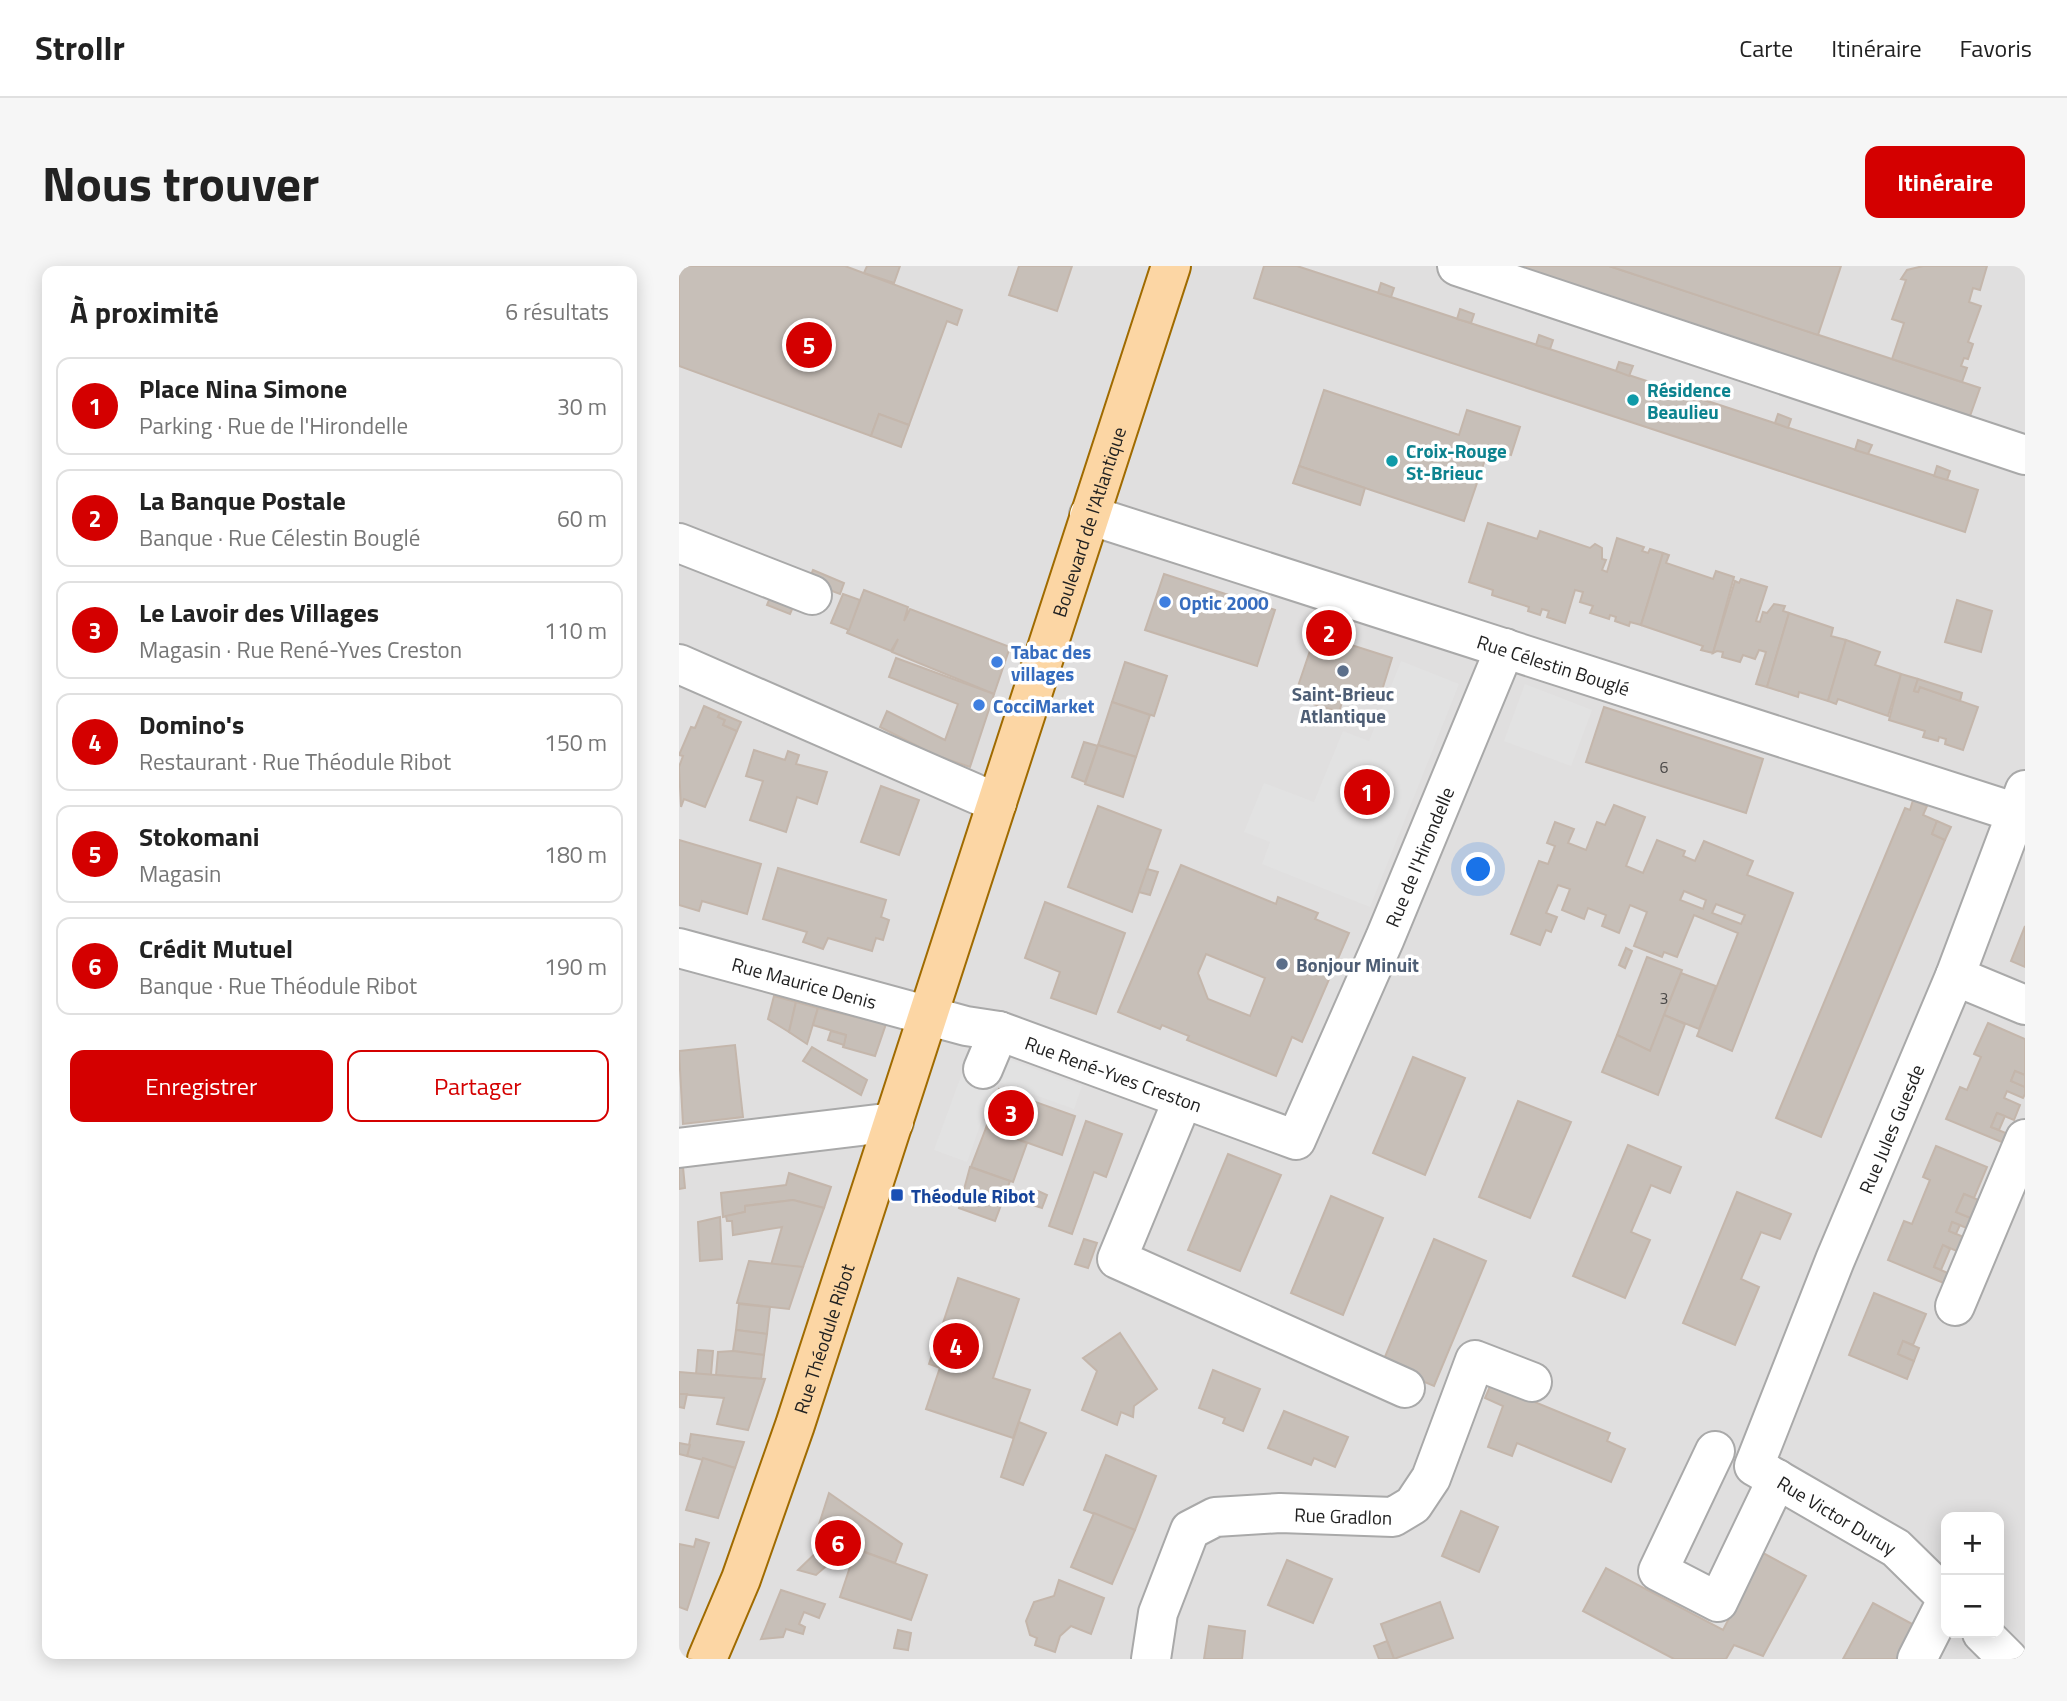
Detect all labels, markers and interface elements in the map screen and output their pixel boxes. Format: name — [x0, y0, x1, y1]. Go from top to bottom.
text: Strollr — [35, 23, 125, 73]
text: Carte — [1739, 30, 1793, 66]
text: Itinéraire — [1831, 30, 1922, 66]
text: Favoris — [1960, 30, 2032, 66]
text: Nous trouver — [42, 145, 319, 220]
button: Itinéraire — [1865, 146, 2025, 218]
text: À proximité — [70, 289, 219, 335]
text: 6 résultats — [505, 294, 609, 329]
pin: 5 — [786, 319, 832, 371]
text: Place Nina Simone — [139, 369, 347, 408]
place label: Résidence Beaulieu — [1647, 375, 1731, 426]
text: 1 — [89, 389, 101, 424]
text: 30 m — [557, 389, 607, 424]
marker: Résidence Beaulieu — [1625, 392, 1641, 408]
text: Parking · Rue de l'Hirondelle — [139, 408, 408, 443]
street label: Boulevard de l'Atlantique — [1044, 423, 1133, 620]
place label: Croix-Rouge St-Brieuc — [1406, 436, 1507, 487]
marker: Croix-Rouge St-Brieuc — [1384, 453, 1400, 469]
text: La Banque Postale — [139, 481, 346, 520]
text: 2 — [89, 501, 101, 536]
text: 60 m — [557, 501, 607, 536]
text: Banque · Rue Célestin Bouglé — [139, 520, 420, 555]
place label: Optic 2000 — [1179, 588, 1269, 617]
text: Le Lavoir des Villages — [139, 593, 379, 632]
marker: Optic 2000 — [1157, 594, 1173, 610]
pin: 2 — [1306, 607, 1352, 659]
text: 3 — [89, 613, 101, 648]
text: 110 m — [544, 613, 607, 648]
street label: Rue Célestin Bouglé — [1473, 626, 1634, 702]
text: Magasin · Rue René-Yves Creston — [139, 632, 462, 667]
place label: Tabac des villages — [1011, 637, 1091, 688]
marker: Tabac des villages — [989, 654, 1005, 670]
marker: Saint-Brieuc Atlantique — [1335, 663, 1351, 679]
place label: Saint-Brieuc Atlantique — [1292, 679, 1394, 730]
place label: CocciMarket — [993, 691, 1094, 720]
marker: CocciMarket — [971, 697, 987, 713]
text: Domino's — [139, 705, 244, 744]
text: 4 — [89, 725, 101, 760]
text: 150 m — [544, 725, 607, 760]
text: Restaurant · Rue Théodule Ribot — [139, 744, 451, 779]
house number: 6 — [1660, 755, 1669, 779]
pin: 1 — [1344, 766, 1390, 818]
street label: Rue de l'Hirondelle — [1377, 782, 1461, 931]
text: Stokomani — [139, 817, 259, 856]
text: 5 — [89, 837, 101, 872]
text: 180 m — [544, 837, 607, 872]
your location — [1461, 852, 1495, 886]
text: Magasin — [139, 856, 221, 891]
text: Crédit Mutuel — [139, 929, 293, 968]
text: 6 — [89, 949, 101, 984]
text: 190 m — [544, 949, 607, 984]
street label: Rue Maurice Denis — [729, 949, 880, 1016]
place label: Bonjour Minuit — [1296, 950, 1419, 979]
marker: Bonjour Minuit — [1274, 956, 1290, 972]
text: Banque · Rue Théodule Ribot — [139, 968, 417, 1003]
house number: 3 — [1660, 986, 1668, 1010]
street label: Rue René-Yves Creston — [1021, 1027, 1206, 1119]
button: Enregistrer — [70, 1050, 333, 1122]
button: Partager — [347, 1050, 609, 1122]
street label: Rue Jules Guesde — [1850, 1059, 1931, 1198]
pin: 3 — [988, 1087, 1034, 1139]
place label: Théodule Ribot — [911, 1181, 1035, 1210]
marker: Théodule Ribot — [889, 1187, 905, 1203]
street label: Rue Théodule Ribot — [785, 1259, 861, 1417]
pin: 4 — [933, 1320, 979, 1372]
street label: Rue Victor Duruy — [1772, 1468, 1902, 1562]
street label: Rue Gradlon — [1294, 1499, 1393, 1531]
map controls — [1941, 1512, 2004, 1638]
button: + — [1941, 1512, 2004, 1575]
pin: 6 — [815, 1517, 861, 1569]
button: − — [1941, 1575, 2004, 1638]

